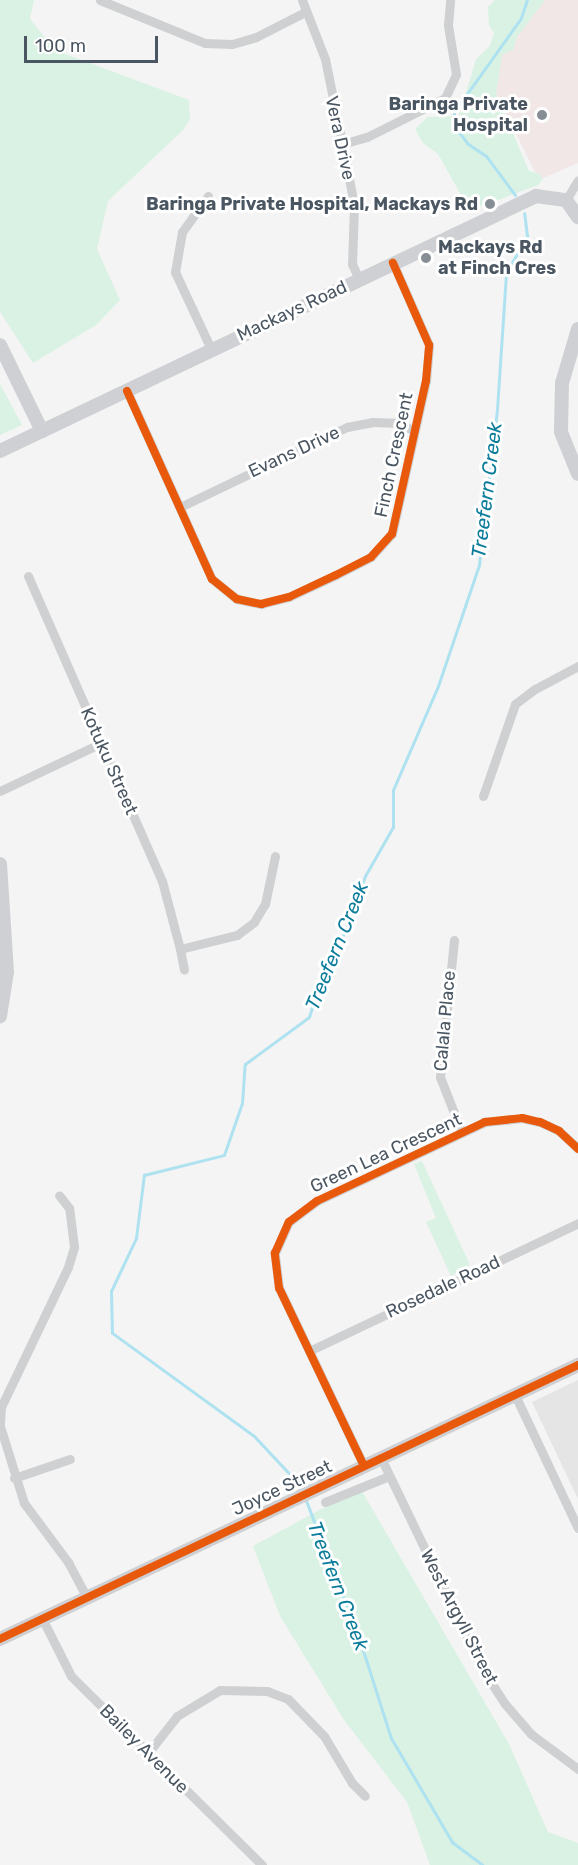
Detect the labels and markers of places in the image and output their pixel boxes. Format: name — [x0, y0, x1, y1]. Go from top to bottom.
place label: Baringa Private Hospital — [389, 94, 528, 136]
marker: Baringa Private Hospital — [533, 106, 551, 124]
place label: Baringa Private Hospital, Mackays Rd — [146, 193, 478, 215]
marker: Baringa Private Hospital, Mackays Rd — [483, 197, 497, 211]
place label: Mackays Rd at Finch Cres — [438, 237, 556, 280]
marker: Mackays Rd at Finch Cres — [419, 251, 433, 265]

